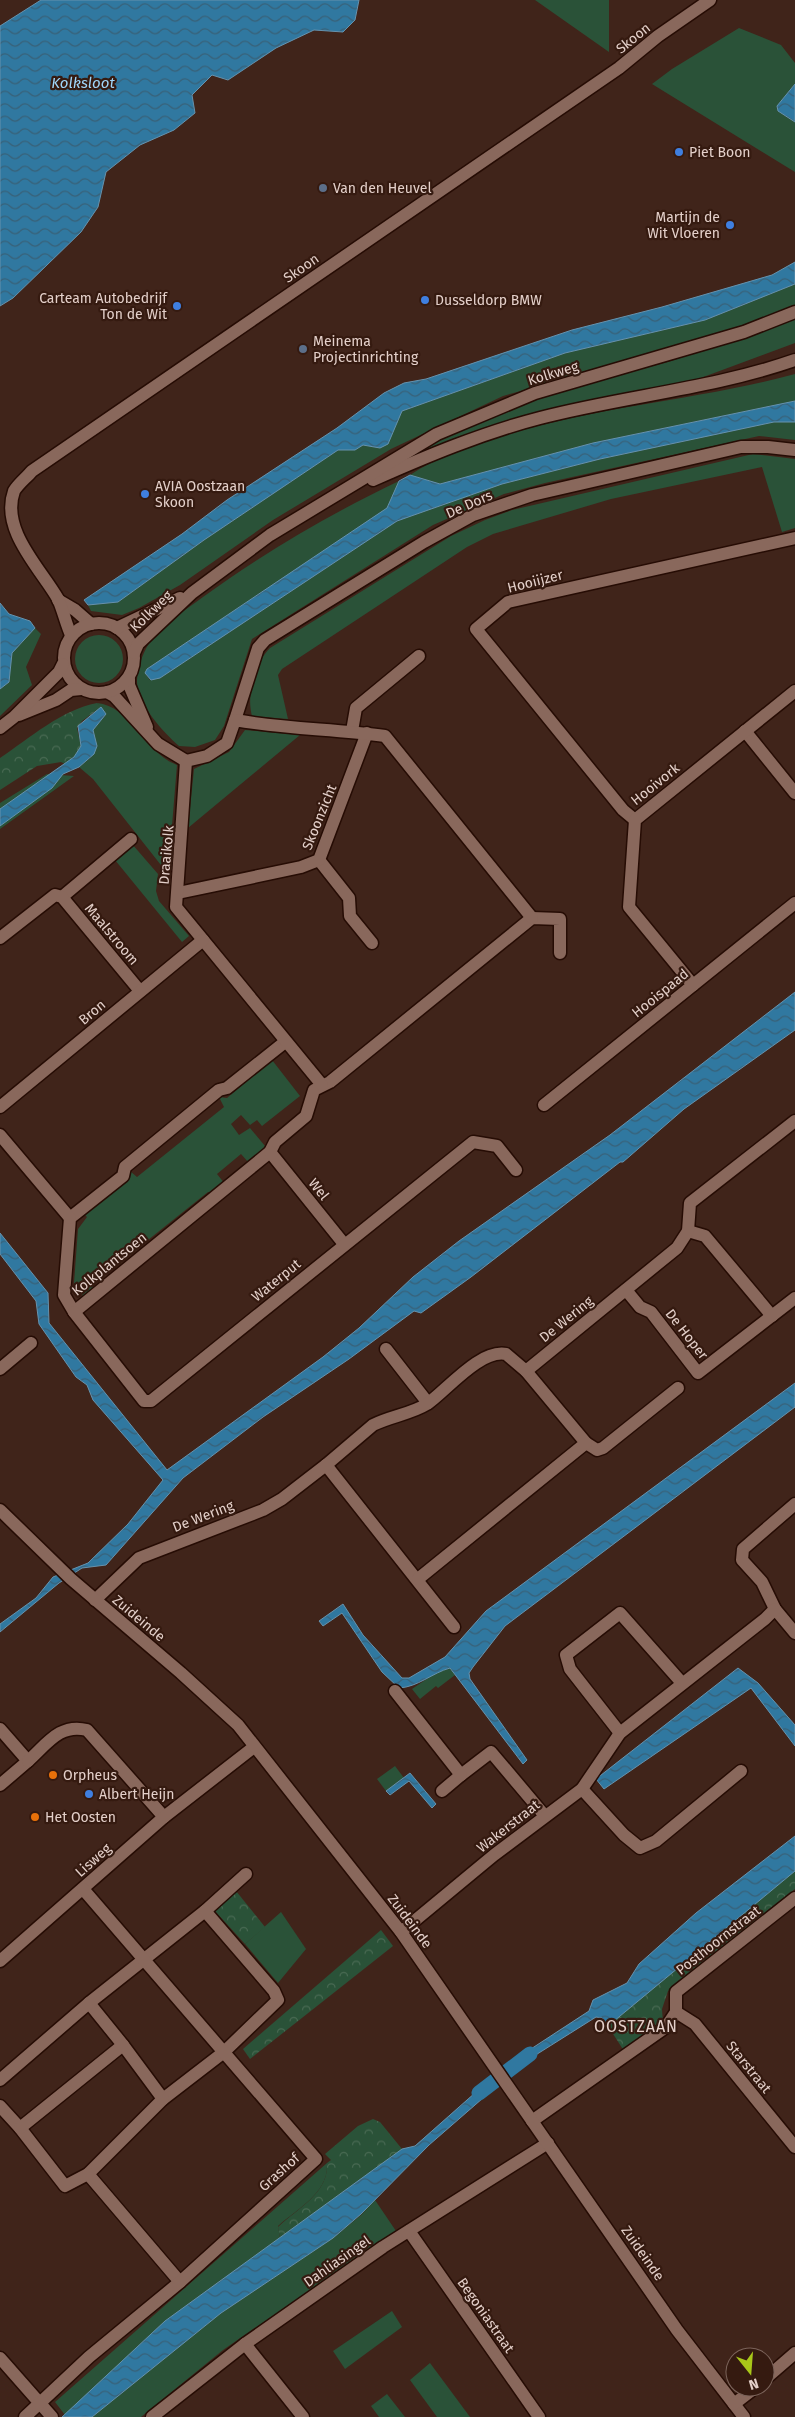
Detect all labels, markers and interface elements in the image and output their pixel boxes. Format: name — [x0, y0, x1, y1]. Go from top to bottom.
street label: Skoon — [613, 19, 654, 57]
water label: Kolksloot — [51, 74, 115, 92]
place label: Piet Boon — [689, 144, 751, 161]
marker: Piet Boon — [673, 146, 685, 158]
place label: Van den Heuvel — [333, 180, 432, 197]
marker: Van den Heuvel — [317, 182, 329, 194]
place label: Martijn de Wit Vloeren — [647, 209, 720, 242]
marker: Martijn de Wit Vloeren — [724, 219, 736, 231]
street label: Skoon — [280, 250, 322, 287]
place label: Carteam Autobedrijf Ton de Wit — [39, 290, 168, 323]
place label: Dusseldorp BMW — [435, 292, 542, 309]
marker: Dusseldorp BMW — [419, 294, 431, 306]
marker: Carteam Autobedrijf Ton de Wit — [171, 300, 183, 312]
place label: Meinema Projectinrichting — [313, 333, 419, 366]
marker: Meinema Projectinrichting — [297, 343, 309, 355]
street label: Kolkweg — [526, 357, 581, 389]
place label: AVIA Oostzaan Skoon — [155, 478, 245, 511]
street label: De Dors — [443, 486, 496, 522]
marker: AVIA Oostzaan Skoon — [139, 488, 151, 500]
street label: Hooiijzer — [506, 566, 565, 597]
street label: Kolkweg — [127, 587, 177, 636]
street label: Hooivork — [628, 759, 684, 809]
street label: Skoonzicht — [299, 781, 341, 852]
street label: Draaikolk — [155, 824, 178, 885]
street label: Maalstroom — [81, 900, 142, 968]
street label: Hooispaad — [629, 965, 692, 1021]
street label: Bron — [75, 996, 109, 1029]
street label: Wel — [305, 1175, 333, 1204]
street label: Kolkplantsoen — [68, 1229, 150, 1300]
street label: Waterput — [248, 1255, 305, 1305]
street label: De Wering — [536, 1292, 597, 1346]
street label: De Hoper — [662, 1306, 712, 1363]
street label: De Wering — [170, 1497, 237, 1536]
street label: Zuideinde — [109, 1592, 168, 1645]
place label: Orpheus — [63, 1767, 117, 1784]
marker: Orpheus — [47, 1769, 59, 1781]
place label: Albert Heijn — [99, 1786, 174, 1803]
marker: Albert Heijn — [83, 1788, 95, 1800]
street label: Wakerstraat — [473, 1796, 544, 1856]
place label: Het Oosten — [45, 1809, 116, 1826]
marker: Het Oosten — [29, 1811, 41, 1823]
street label: Lisweg — [72, 1839, 115, 1881]
street label: Zuideinde — [384, 1891, 435, 1952]
street label: Posthoornstraat — [673, 1902, 765, 1979]
district label: OOSTZAAN — [594, 2017, 678, 2036]
street label: Starstraat — [722, 2038, 775, 2098]
street label: Grashof — [255, 2149, 304, 2195]
street label: Zuideinde — [617, 2222, 668, 2284]
street label: Dahliasingel — [301, 2232, 374, 2291]
street label: Begoniastraat — [453, 2274, 518, 2357]
north arrow — [725, 2347, 775, 2397]
text: N — [747, 2374, 761, 2393]

